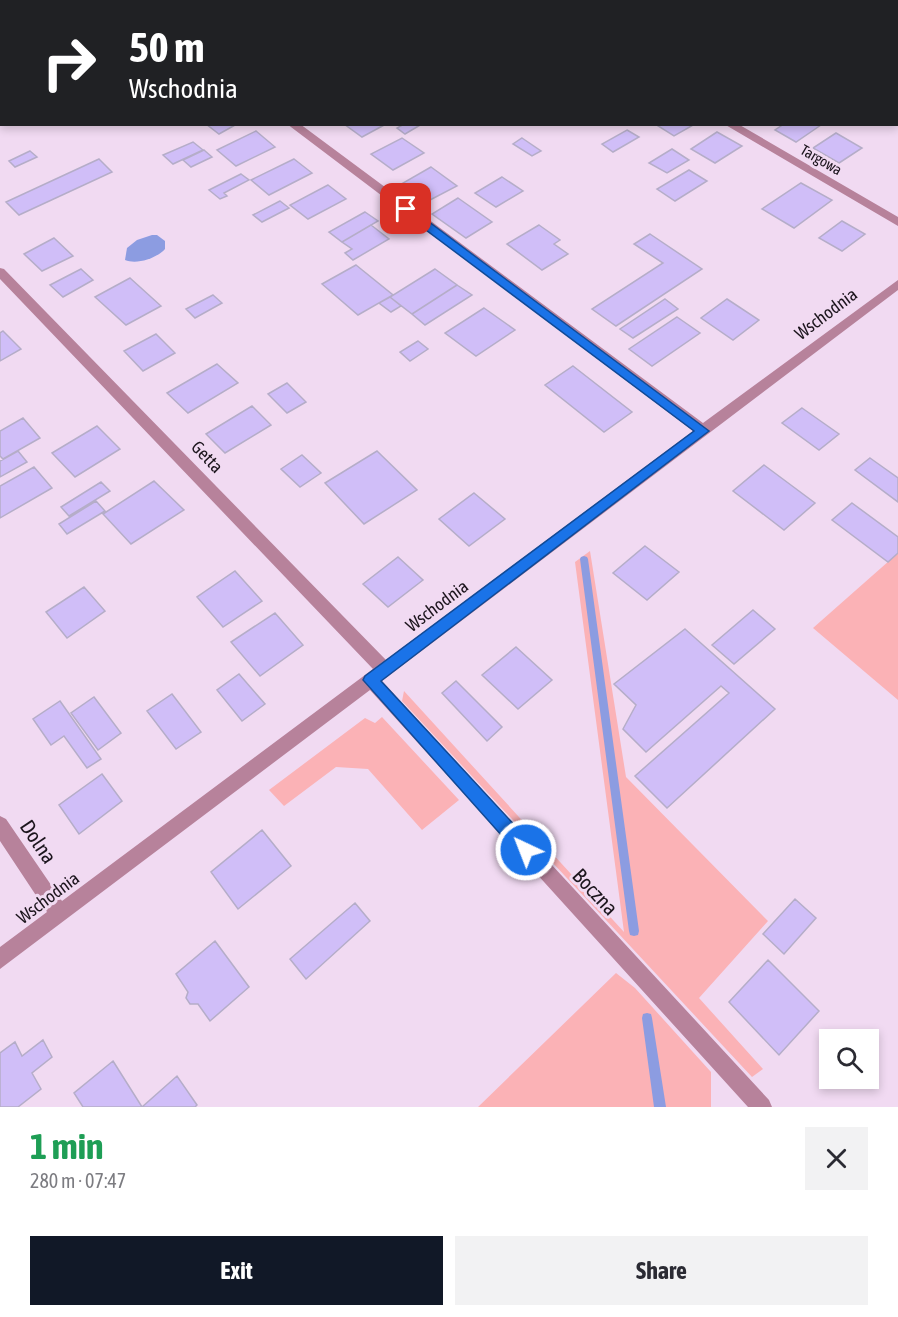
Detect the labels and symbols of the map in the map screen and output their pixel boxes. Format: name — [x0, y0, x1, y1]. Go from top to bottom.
street label: Targowa — [797, 141, 845, 178]
pin — [380, 183, 431, 234]
street label: Wschodnia — [790, 283, 861, 344]
street label: Getta — [187, 436, 228, 477]
street label: Wschodnia — [401, 575, 472, 636]
street label: Dolna — [16, 815, 62, 868]
position arrow — [494, 818, 558, 882]
street label: Boczna — [568, 863, 623, 920]
street label: Wschodnia — [12, 867, 83, 928]

